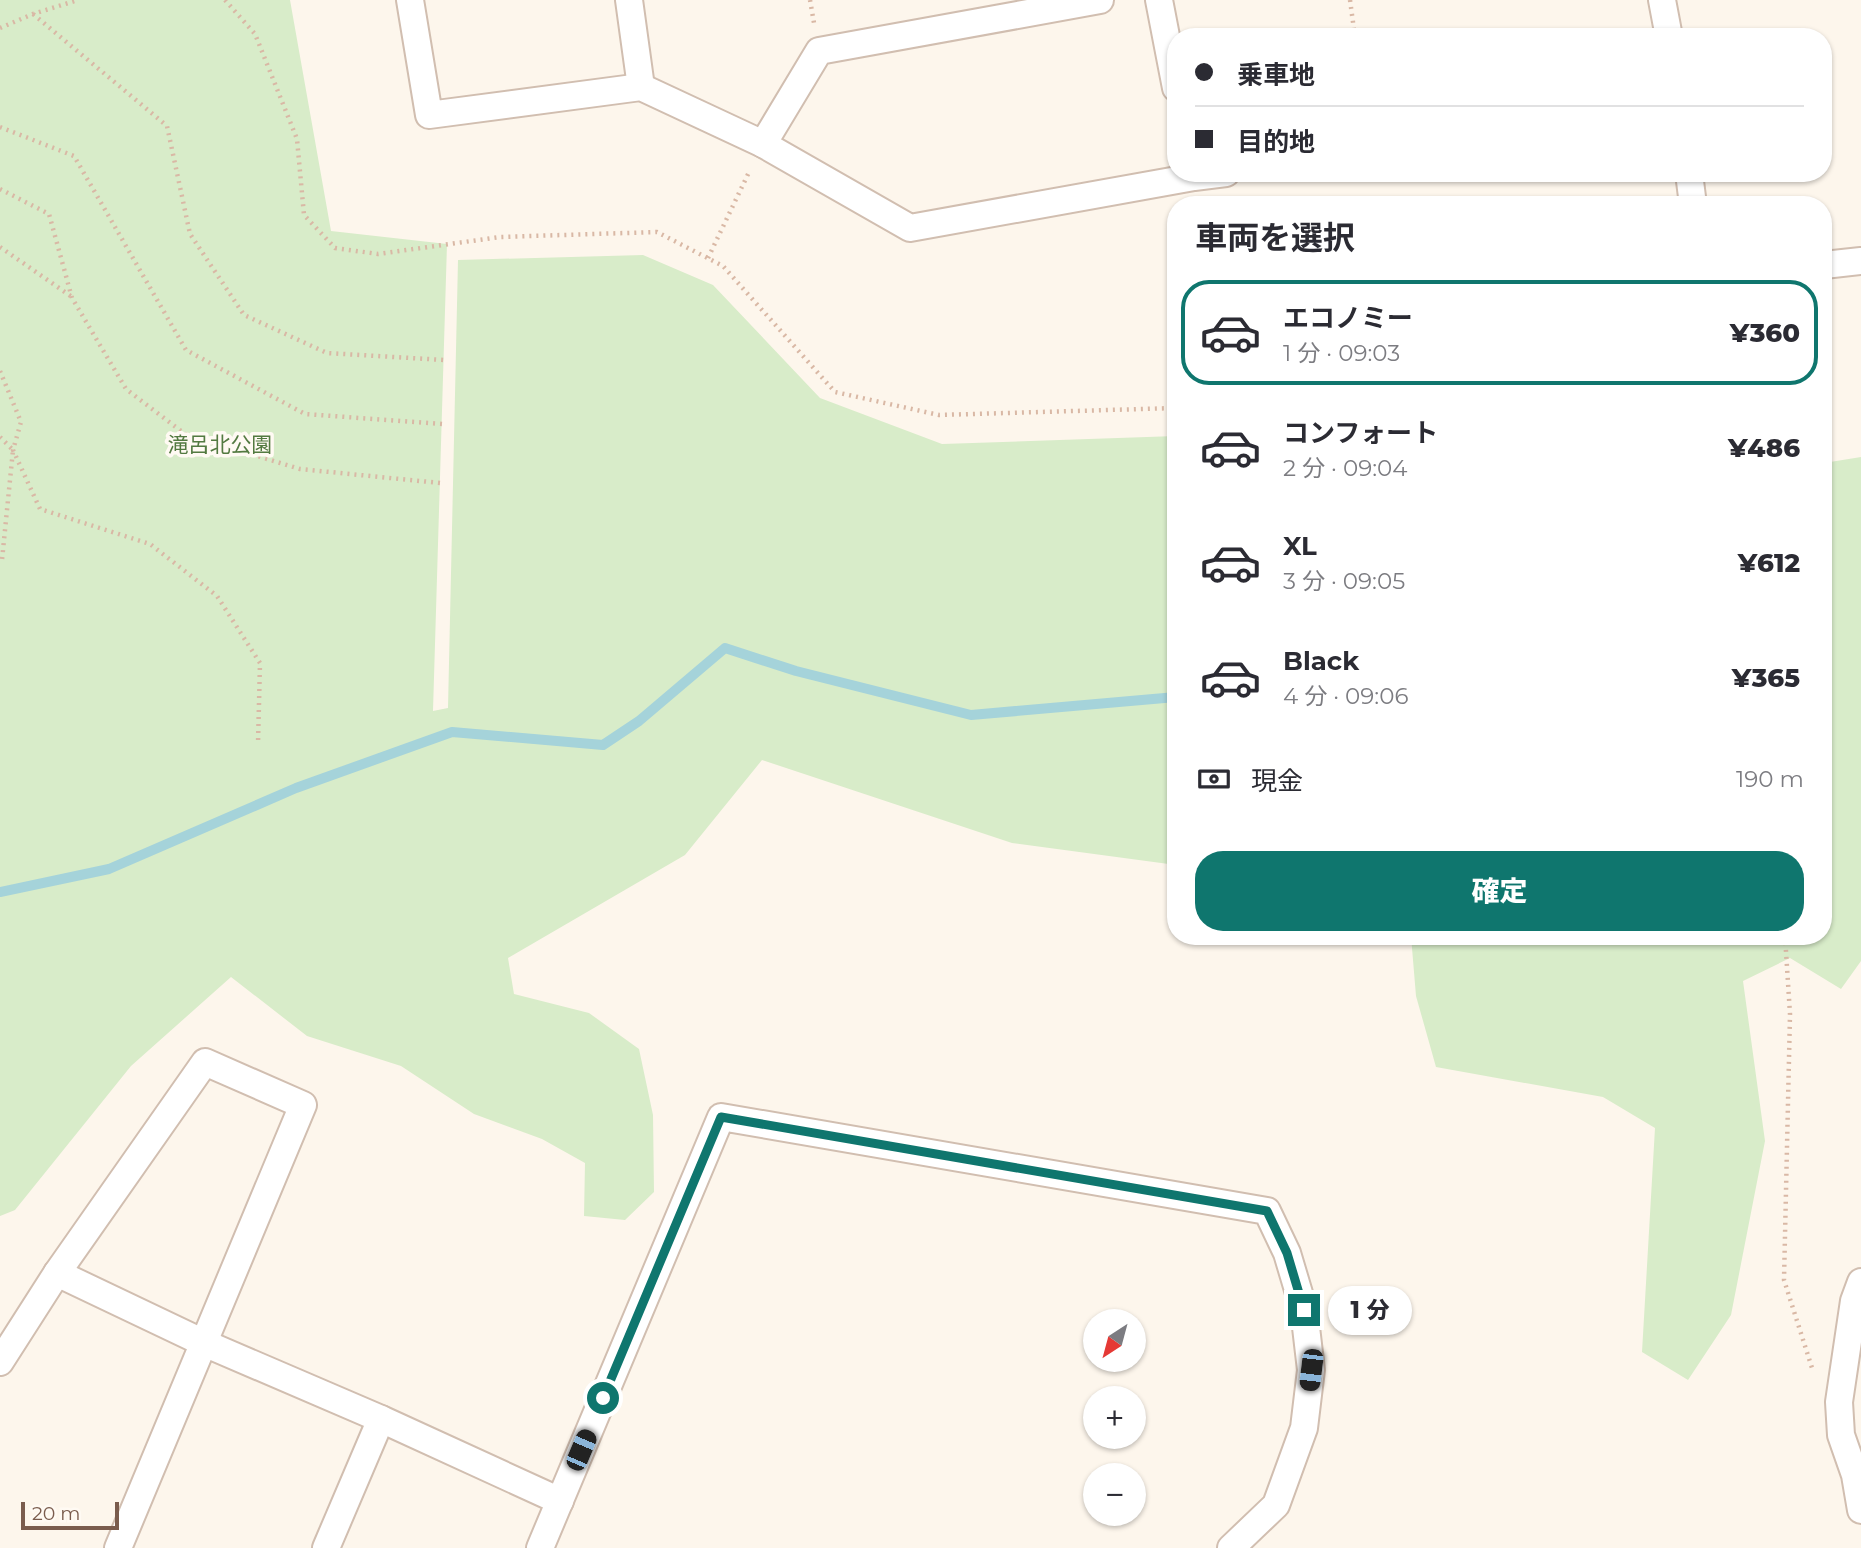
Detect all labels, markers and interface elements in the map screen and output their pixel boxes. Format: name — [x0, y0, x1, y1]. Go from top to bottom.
text: 乗車地 — [1237, 59, 1315, 91]
text: 目的地 — [1237, 126, 1315, 158]
text: 車両を選択 — [1195, 218, 1355, 257]
icon: car — [1199, 301, 1262, 364]
text: エコノミー — [1283, 302, 1413, 334]
text: ¥360 — [1730, 317, 1800, 349]
text: 1 分 · 09:03 — [1283, 339, 1400, 367]
icon: car — [1199, 416, 1262, 479]
text: コンフォート — [1283, 417, 1438, 449]
park label: 滝呂北公園 — [168, 432, 273, 457]
text: ¥486 — [1728, 432, 1800, 464]
text: 2 分 · 09:04 — [1283, 454, 1407, 482]
text: XL — [1283, 530, 1317, 562]
icon: car — [1199, 531, 1262, 594]
text: ¥612 — [1738, 547, 1800, 579]
text: 3 分 · 09:05 — [1283, 567, 1405, 595]
text: Black — [1283, 645, 1359, 677]
icon: car — [1199, 646, 1262, 709]
text: ¥365 — [1732, 662, 1800, 694]
text: 4 分 · 09:06 — [1283, 682, 1408, 710]
icon: cash — [1195, 760, 1233, 798]
text: 現金 — [1251, 765, 1303, 797]
text: 190 m — [1736, 765, 1804, 793]
button: 確定 — [1195, 851, 1804, 931]
callout: 1 分 — [1328, 1286, 1412, 1334]
route end — [1288, 1294, 1320, 1326]
text: 1 分 — [1350, 1296, 1390, 1324]
north arrow — [1083, 1309, 1146, 1372]
map controls — [1083, 1309, 1146, 1526]
car — [1299, 1348, 1324, 1392]
route start — [587, 1382, 619, 1414]
button: + — [1083, 1386, 1146, 1449]
car — [564, 1427, 599, 1473]
button: − — [1083, 1463, 1146, 1526]
scale bar — [21, 1499, 119, 1531]
text: 20 m — [32, 1502, 80, 1525]

